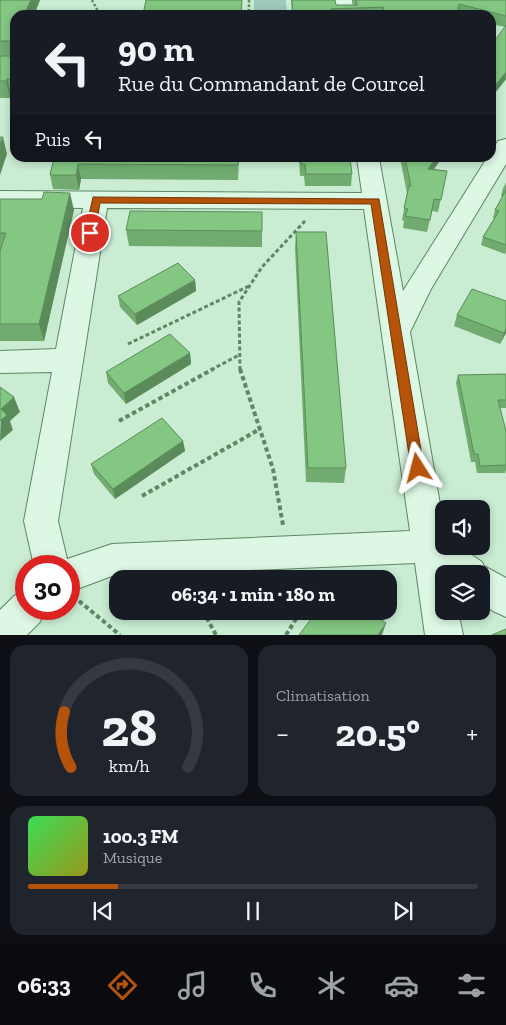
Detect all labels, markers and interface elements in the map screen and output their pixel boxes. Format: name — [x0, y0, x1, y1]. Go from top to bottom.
text: 90 m — [118, 28, 194, 70]
icon: left — [35, 30, 100, 95]
text: Rue du Commandant de Courcel — [118, 70, 425, 97]
icon: left — [80, 125, 108, 153]
text: Puis — [35, 128, 70, 151]
pin — [69, 212, 111, 254]
icon: arrive — [76, 219, 104, 247]
position arrow — [391, 441, 443, 493]
map controls — [435, 500, 490, 620]
button: sound — [435, 500, 490, 555]
speed limit sign: 30 — [15, 555, 80, 620]
button: layers — [435, 565, 490, 620]
text: 06:34 · 1 min · 180 m — [171, 583, 335, 606]
text: Climatisation — [276, 686, 370, 705]
text: 28 — [101, 697, 157, 759]
text: 20.5° — [335, 710, 420, 756]
text: − — [276, 717, 289, 750]
text: + — [466, 717, 478, 750]
text: km/h — [109, 755, 149, 777]
text: 100.3 FM — [103, 825, 178, 848]
text: Musique — [103, 848, 162, 867]
icon: previous — [89, 897, 117, 925]
icon: pause — [239, 897, 267, 925]
icon: next — [389, 897, 417, 925]
icon: directions — [105, 968, 140, 1003]
icon: music — [175, 968, 210, 1003]
icon: phone — [245, 968, 280, 1003]
icon: climate — [314, 968, 349, 1003]
icon: car — [384, 968, 419, 1003]
icon: filters — [454, 968, 489, 1003]
text: 06:33 — [17, 972, 71, 999]

